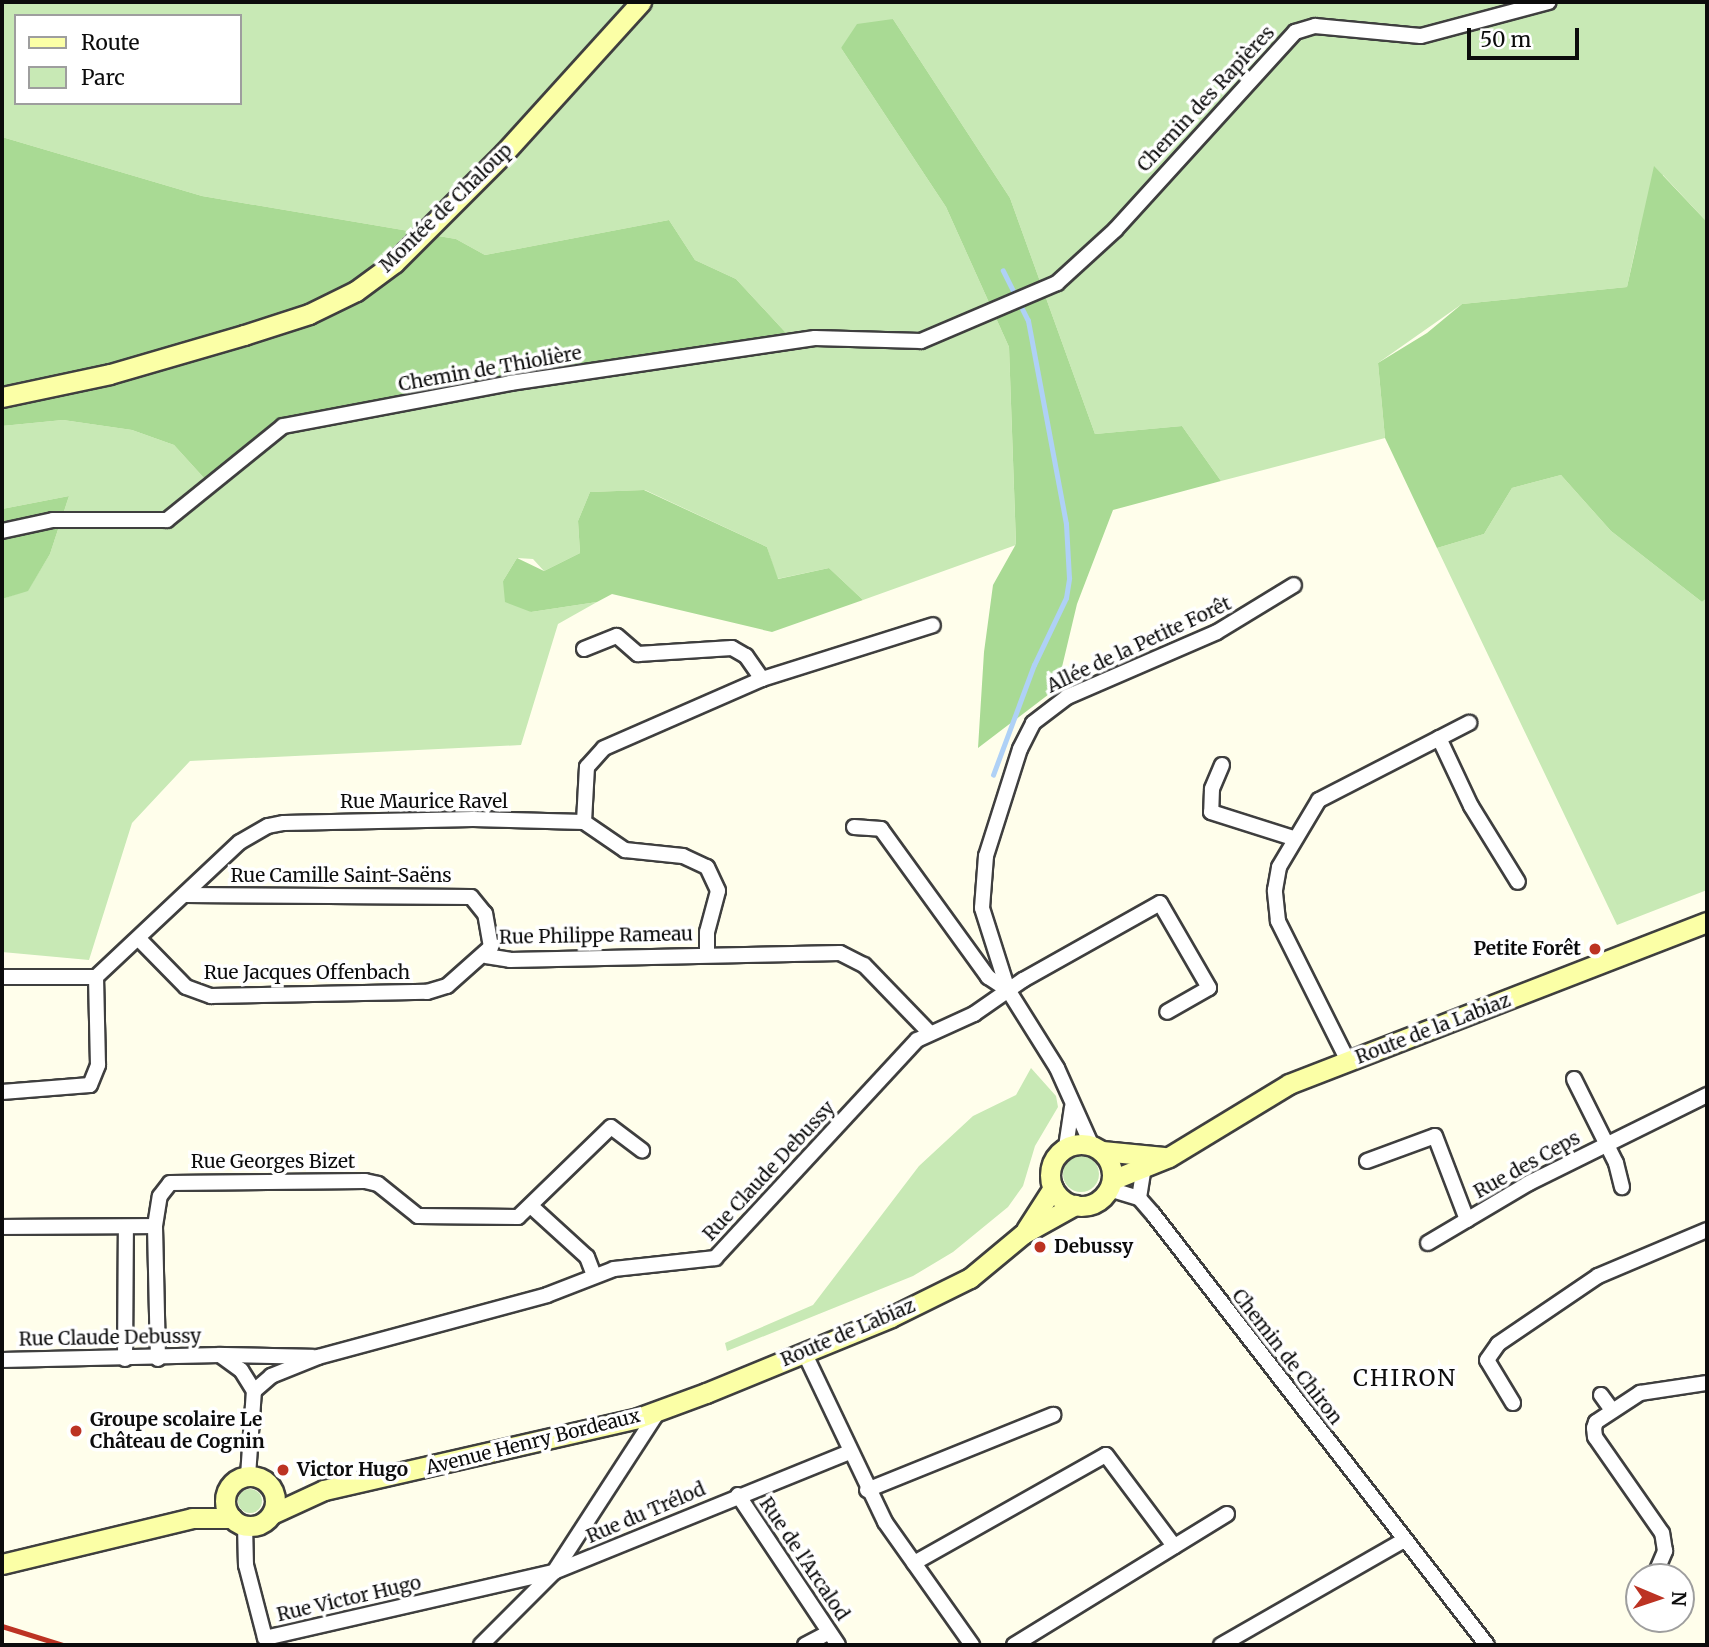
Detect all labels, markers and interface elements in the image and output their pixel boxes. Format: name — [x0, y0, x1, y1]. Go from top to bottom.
legend — [14, 14, 242, 105]
scale bar — [1471, 14, 1583, 58]
street label: Chemin des Rapières — [1133, 21, 1279, 177]
text: 50 m — [1480, 26, 1531, 53]
text: Route — [81, 29, 139, 56]
text: Parc — [81, 64, 125, 91]
street label: Montée de Chaloup — [375, 139, 517, 277]
street label: Chemin de Thiolière — [397, 342, 583, 396]
street label: Allée de la Petite Forêt — [1043, 592, 1235, 698]
street label: Rue Maurice Ravel — [340, 791, 508, 813]
street label: Rue Camille Saint-Saëns — [230, 865, 452, 887]
street label: Rue Philippe Rameau — [499, 923, 693, 949]
place label: Petite Forêt — [1473, 938, 1581, 960]
marker: Petite Forêt — [1587, 941, 1603, 957]
street label: Rue Jacques Offenbach — [204, 962, 410, 984]
street label: Route de la Labiaz — [1352, 989, 1514, 1069]
street label: Rue Claude Debussy — [698, 1096, 840, 1246]
street label: Rue des Ceps — [1470, 1126, 1584, 1204]
street label: Rue Georges Bizet — [191, 1151, 355, 1173]
place label: Debussy — [1054, 1236, 1133, 1258]
marker: Debussy — [1032, 1239, 1048, 1255]
street label: Chemin de Chiron — [1227, 1285, 1347, 1429]
street label: Route de Labiaz — [777, 1294, 919, 1372]
street label: Rue Claude Debussy — [19, 1325, 201, 1351]
district label: CHIRON — [1354, 1364, 1456, 1392]
street label: Avenue Henry Bordeaux — [424, 1404, 642, 1480]
place label: Groupe scolaire Le Château de Cognin — [90, 1409, 265, 1453]
marker: Groupe scolaire Le Château de Cognin — [68, 1423, 84, 1439]
place label: Victor Hugo — [297, 1459, 408, 1481]
marker: Victor Hugo — [275, 1462, 291, 1478]
street label: Rue du Trélod — [583, 1478, 709, 1548]
street label: Rue de l'Arcalod — [754, 1493, 854, 1625]
north arrow — [1625, 1563, 1695, 1633]
street label: Rue Victor Hugo — [275, 1571, 423, 1627]
text: N — [1667, 1591, 1691, 1607]

